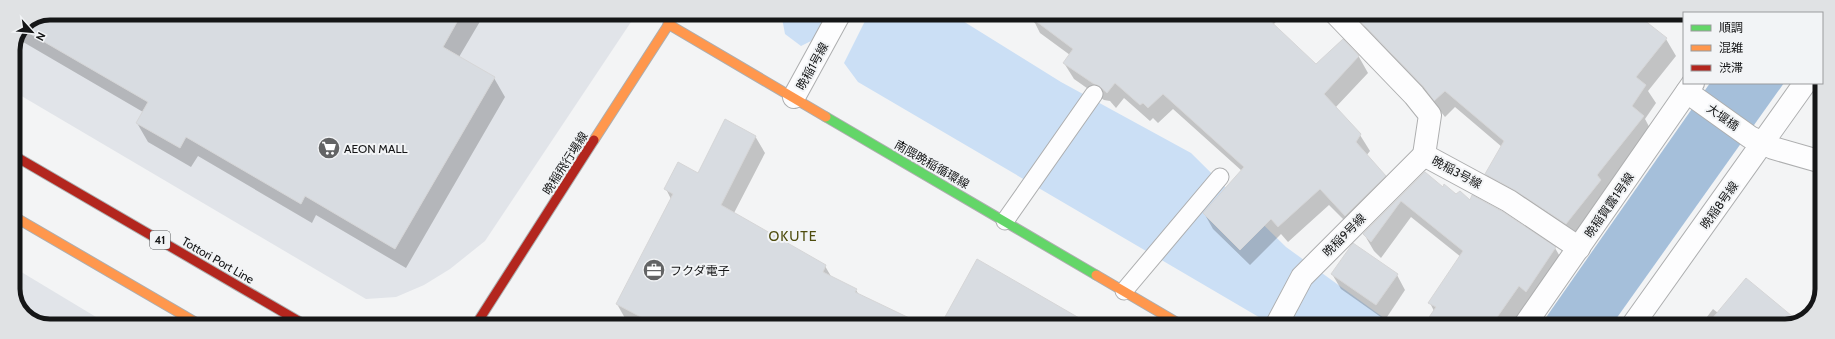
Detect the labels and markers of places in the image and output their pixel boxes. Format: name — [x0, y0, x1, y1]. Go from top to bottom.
supermarket icon: AEON MALL — [316, 135, 342, 161]
place label: AEON MALL — [344, 141, 407, 156]
office icon: フクダ電子 — [641, 257, 667, 283]
place label: フクダ電子 — [670, 263, 730, 278]

